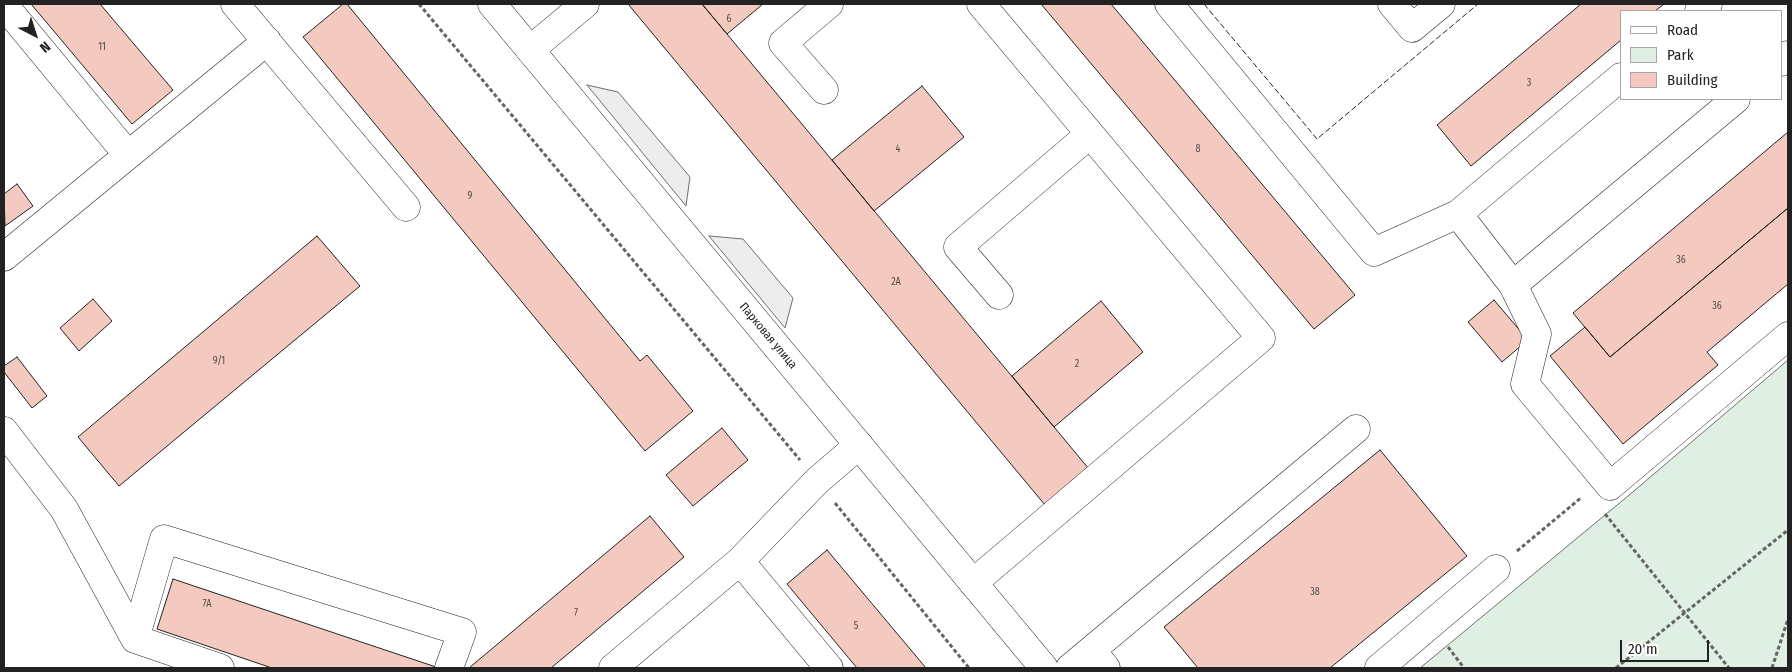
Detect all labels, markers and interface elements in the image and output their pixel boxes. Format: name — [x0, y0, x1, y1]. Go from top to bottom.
north arrow — [10, 10, 60, 60]
legend — [1620, 10, 1782, 100]
house number: 6 — [727, 13, 731, 25]
text: Road — [1667, 21, 1698, 39]
text: N — [36, 38, 54, 56]
house number: 11 — [98, 41, 106, 53]
text: Park — [1667, 46, 1694, 64]
text: Building — [1667, 71, 1718, 89]
house number: 3 — [1527, 77, 1531, 89]
house number: 4 — [896, 143, 900, 155]
house number: 8 — [1196, 143, 1200, 155]
house number: 9 — [468, 190, 472, 202]
house number: 36 — [1676, 254, 1686, 266]
house number: 2А — [891, 276, 901, 288]
street label: Парковая улица — [736, 300, 800, 372]
house number: 36 — [1712, 300, 1722, 312]
house number: 9/1 — [213, 355, 225, 367]
house number: 2 — [1075, 358, 1079, 370]
house number: 38 — [1310, 586, 1320, 598]
house number: 7А — [202, 598, 212, 610]
house number: 7 — [574, 607, 578, 619]
house number: 5 — [854, 620, 858, 632]
scale bar — [1622, 630, 1711, 662]
text: 20 m — [1628, 640, 1658, 658]

